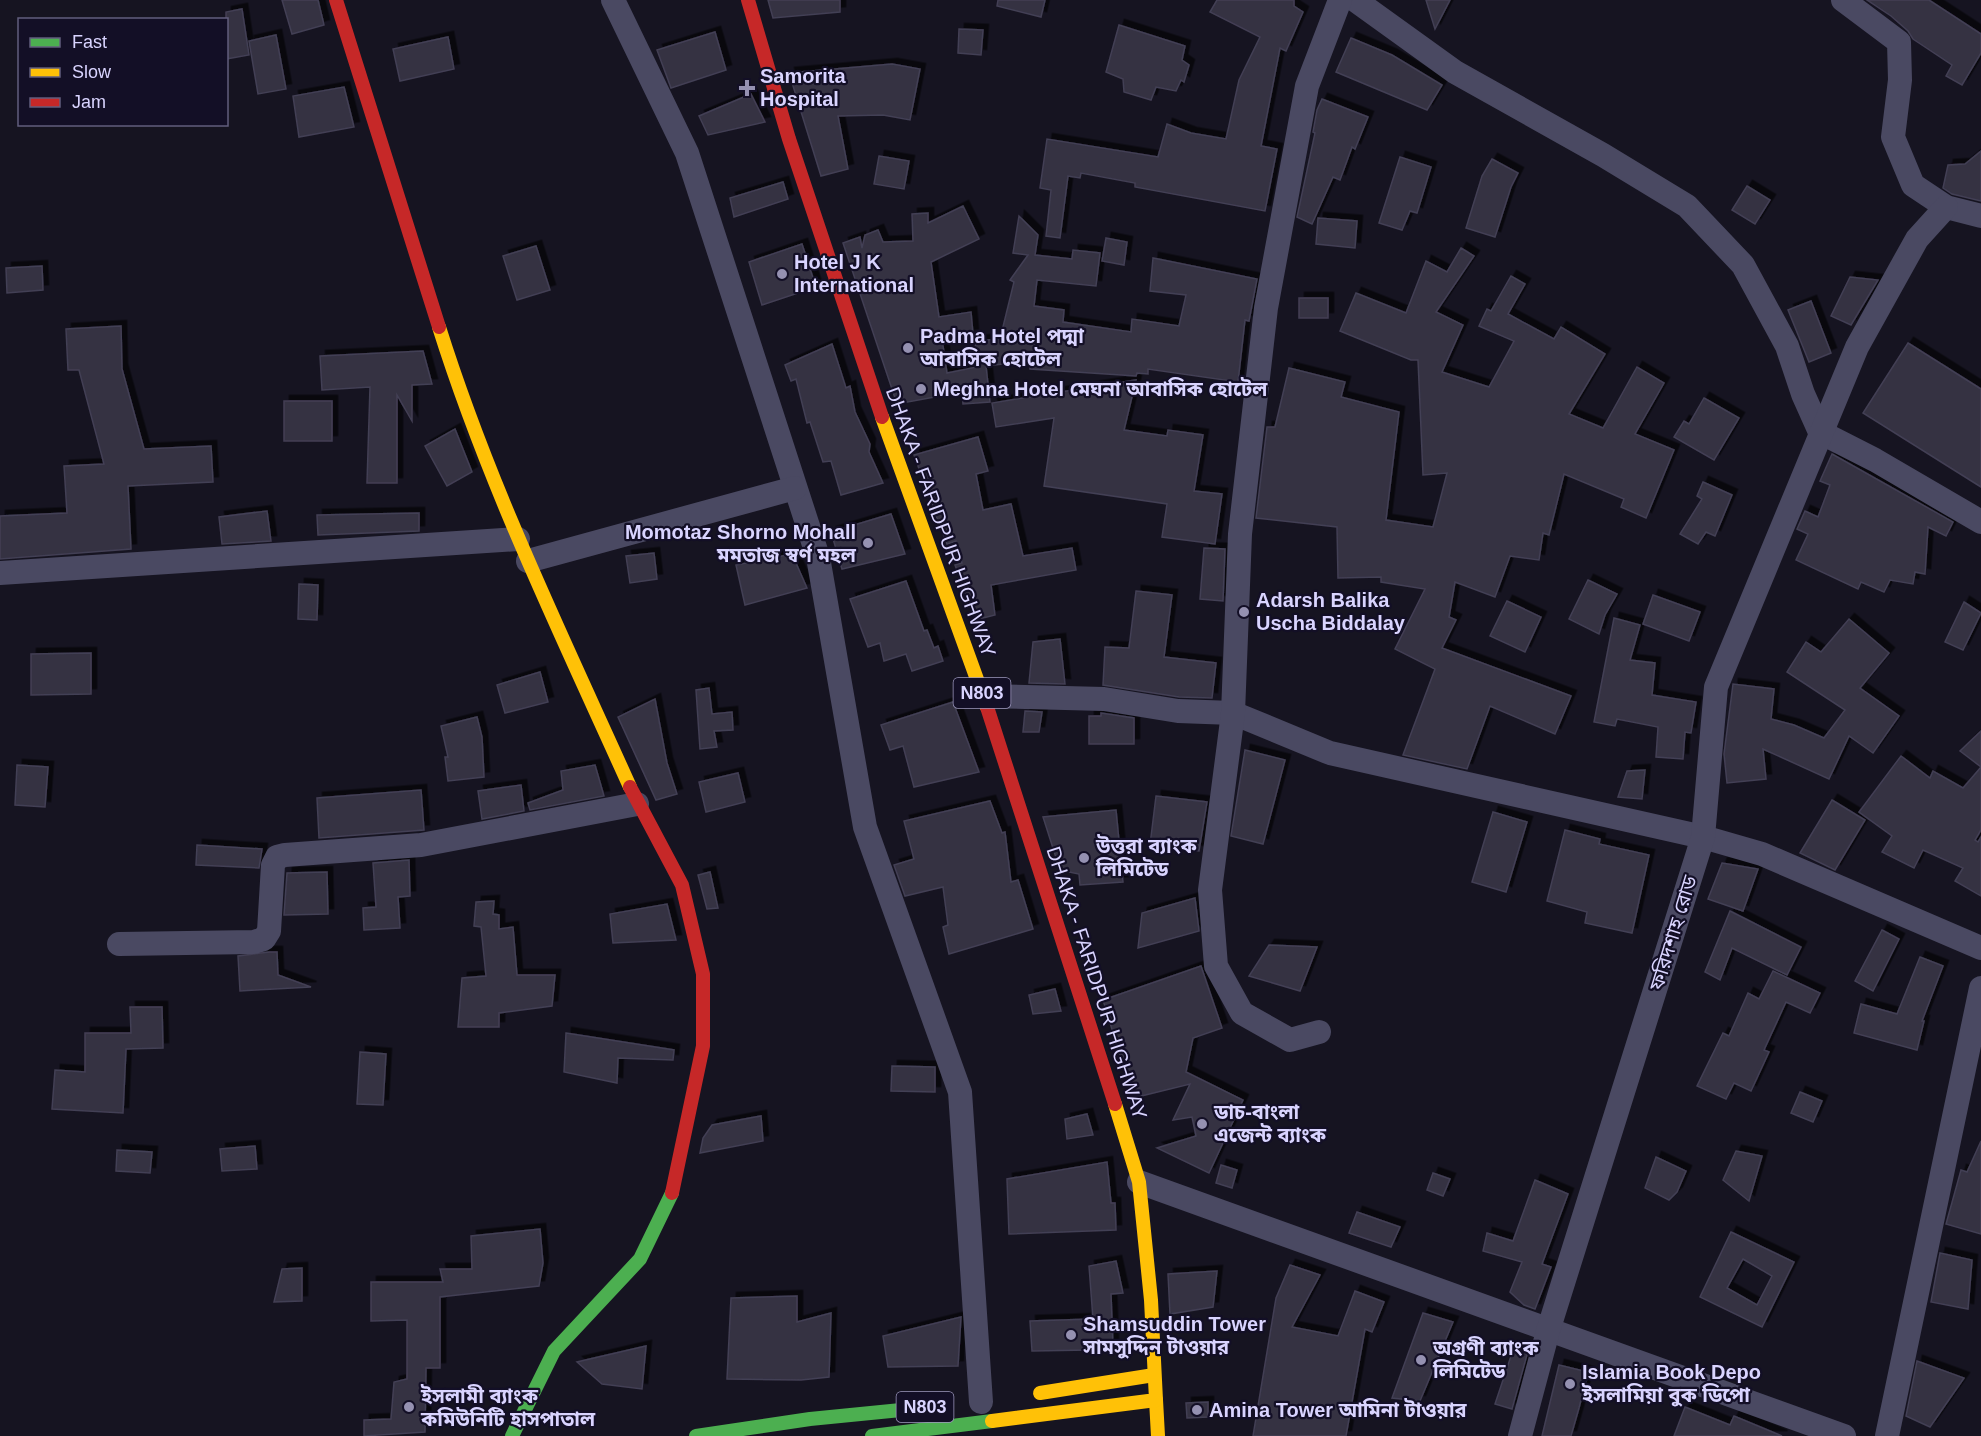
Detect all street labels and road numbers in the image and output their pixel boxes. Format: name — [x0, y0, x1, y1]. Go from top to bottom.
street label: DHAKA - FARIDPUR HIGHWAY — [882, 384, 1000, 660]
road number: N803 — [954, 678, 1010, 708]
street label: DHAKA - FARIDPUR HIGHWAY — [1042, 844, 1152, 1122]
street label: ফরিদশাহ রোড — [1644, 872, 1701, 994]
road number: N803 — [896, 1392, 954, 1422]

